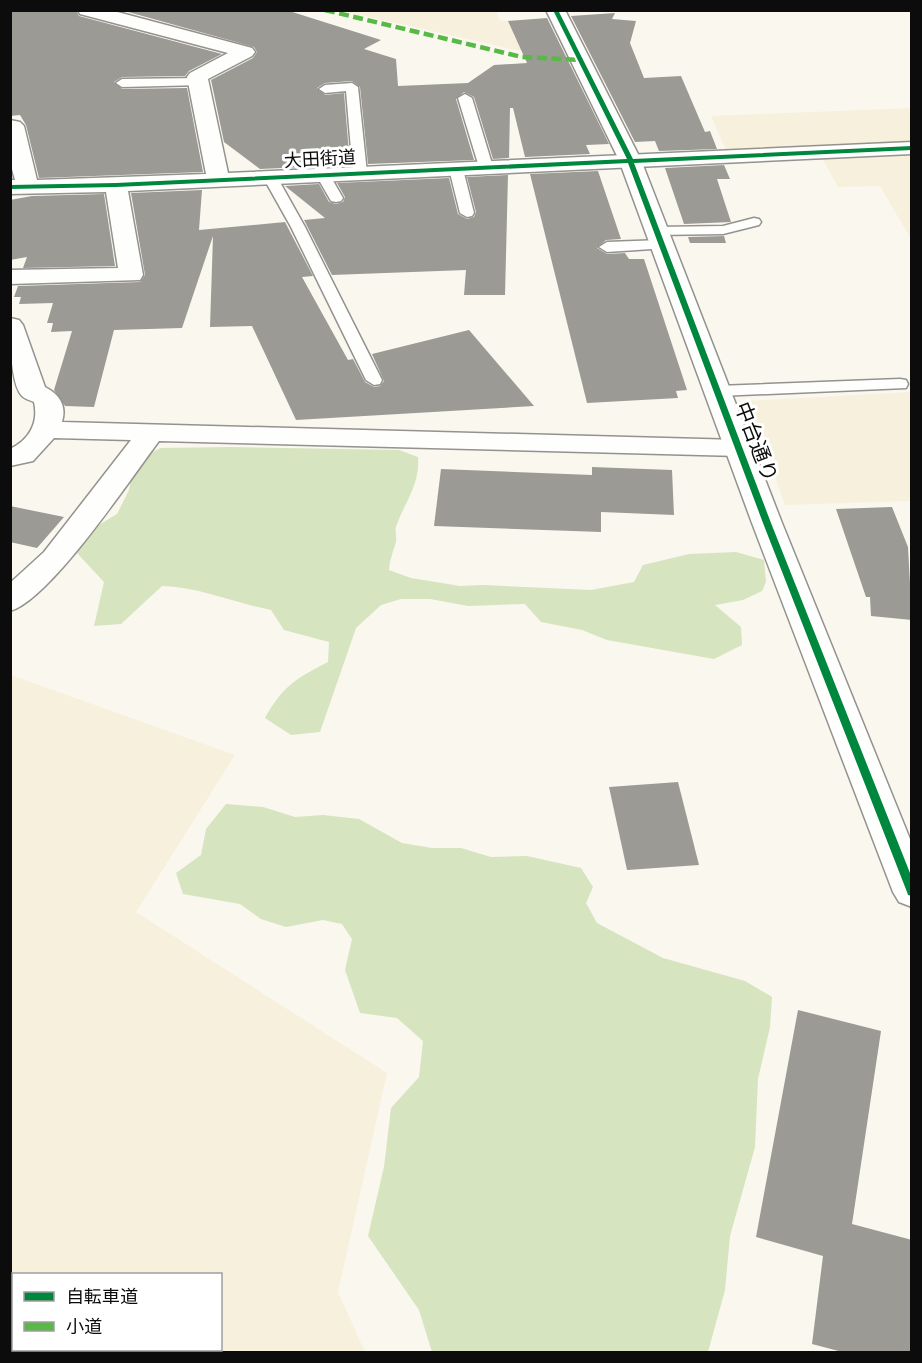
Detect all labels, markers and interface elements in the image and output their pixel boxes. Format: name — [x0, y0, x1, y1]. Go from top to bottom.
street label: 大田街道 — [284, 147, 356, 171]
street label: 中台通り — [730, 398, 782, 486]
legend — [12, 1273, 222, 1351]
text: 自転車道 — [66, 1287, 138, 1307]
text: 小道 — [66, 1317, 102, 1337]

